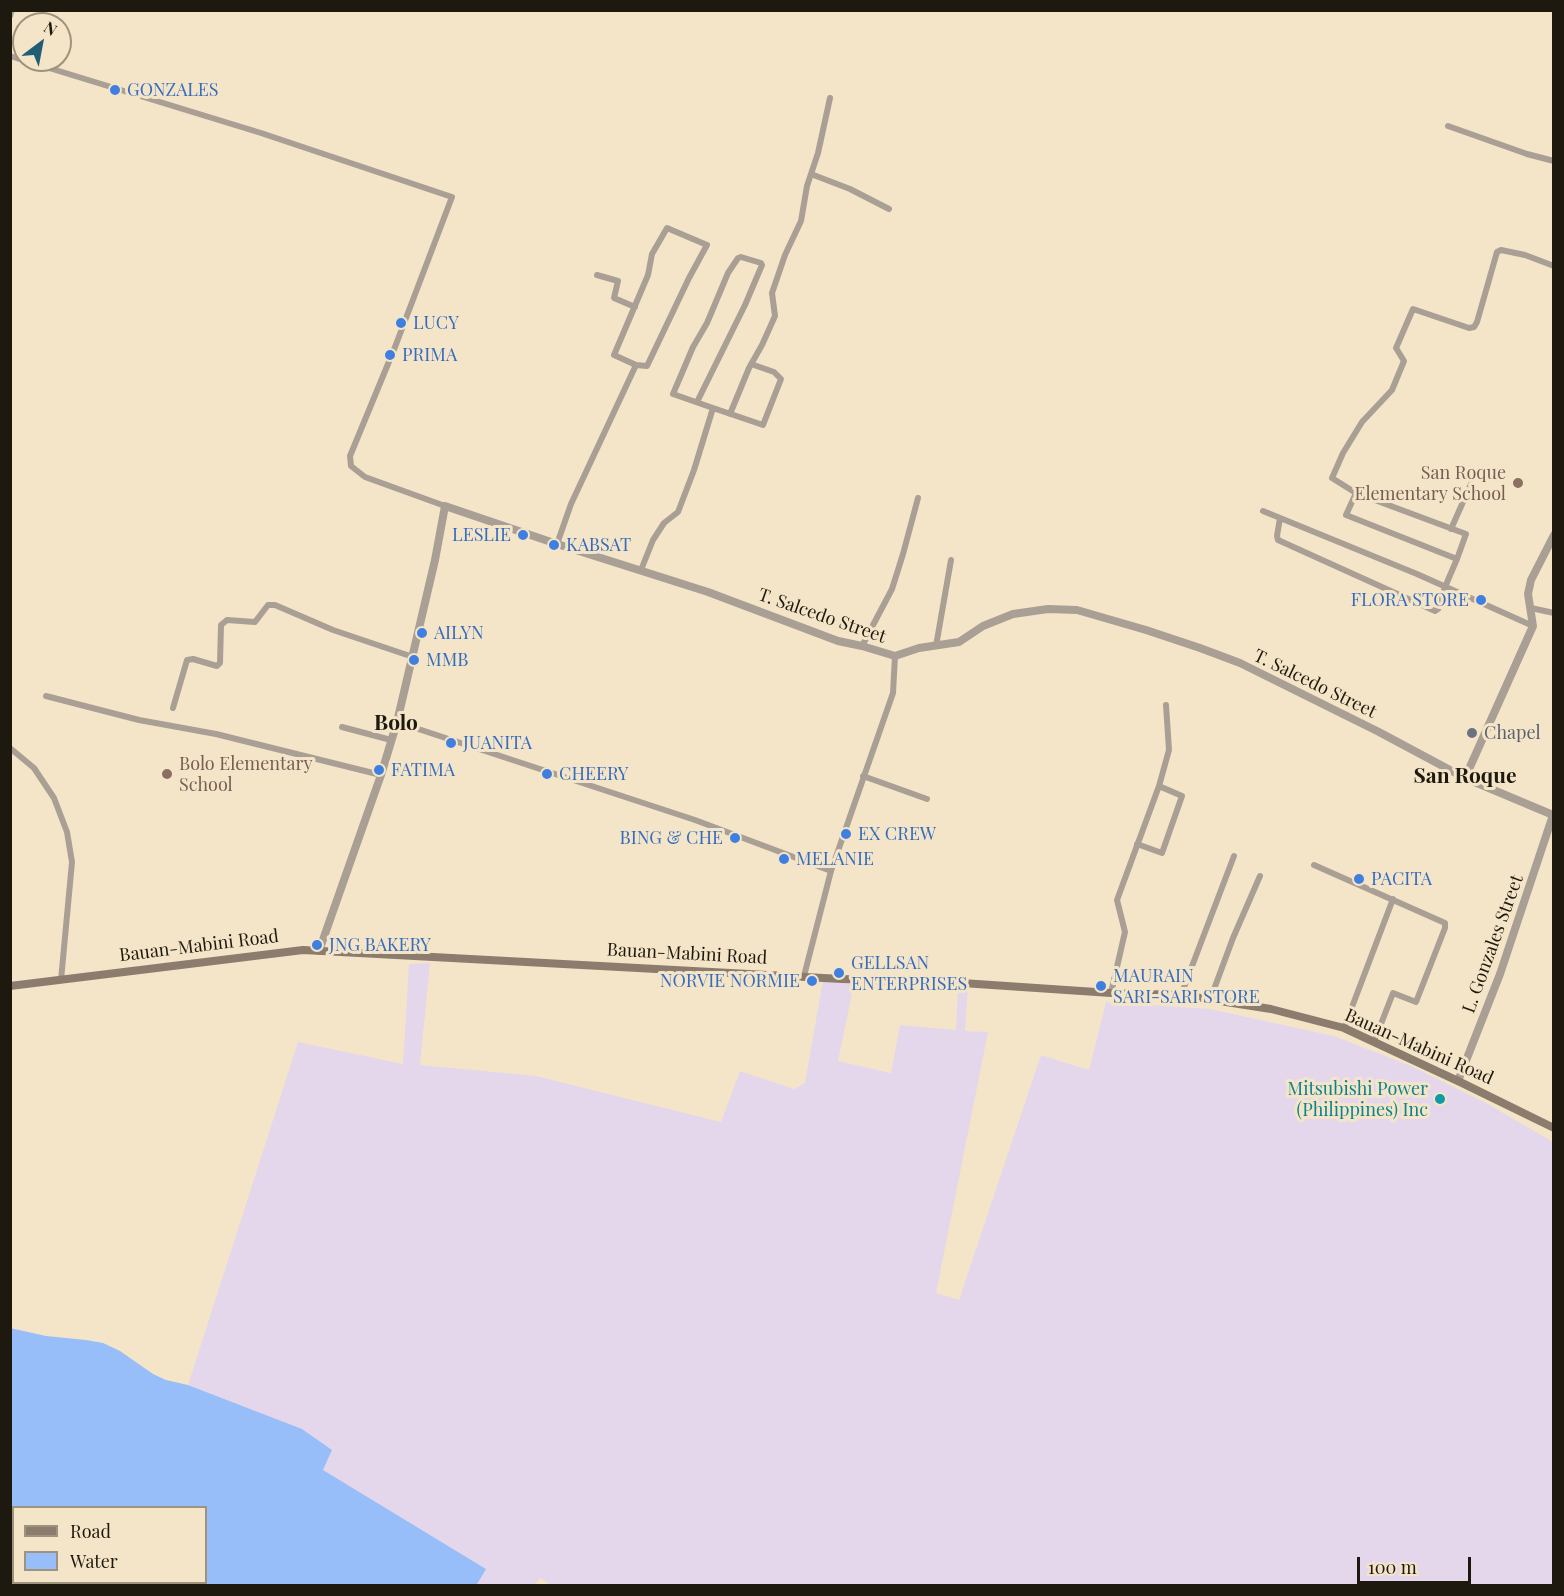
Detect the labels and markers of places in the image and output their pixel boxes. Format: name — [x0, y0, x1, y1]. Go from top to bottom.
place label: GONZALES — [127, 79, 218, 101]
marker: GONZALES — [108, 83, 122, 97]
place label: LUCY — [413, 312, 459, 334]
marker: LUCY — [394, 316, 408, 330]
place label: PRIMA — [402, 344, 457, 366]
marker: PRIMA — [383, 348, 397, 362]
place label: San Roque Elementary School — [1354, 462, 1506, 504]
marker: San Roque Elementary School — [1511, 476, 1525, 490]
place label: LESLIE — [452, 524, 511, 546]
marker: LESLIE — [516, 528, 530, 542]
place label: KABSAT — [566, 534, 631, 556]
marker: KABSAT — [547, 538, 561, 552]
place label: FLORA STORE — [1351, 589, 1469, 611]
marker: FLORA STORE — [1474, 593, 1488, 607]
place label: AILYN — [434, 622, 484, 644]
marker: AILYN — [415, 626, 429, 640]
place label: MMB — [426, 649, 469, 671]
marker: MMB — [407, 653, 421, 667]
place label: Chapel — [1484, 722, 1541, 744]
marker: Chapel — [1465, 726, 1479, 740]
place label: JUANITA — [463, 732, 532, 754]
marker: JUANITA — [444, 736, 458, 750]
place label: Bolo Elementary School — [179, 753, 313, 795]
place label: FATIMA — [391, 759, 455, 781]
marker: FATIMA — [372, 763, 386, 777]
place label: CHEERY — [559, 763, 628, 785]
marker: Bolo Elementary School — [160, 767, 174, 781]
marker: CHEERY — [540, 767, 554, 781]
place label: EX CREW — [858, 823, 936, 845]
place label: BING & CHE — [620, 827, 723, 849]
marker: EX CREW — [839, 827, 853, 841]
marker: BING & CHE — [728, 831, 742, 845]
place label: MELANIE — [796, 848, 874, 870]
marker: MELANIE — [777, 852, 791, 866]
place label: PACITA — [1371, 868, 1432, 890]
marker: PACITA — [1352, 872, 1366, 886]
place label: JNG BAKERY — [329, 934, 431, 956]
marker: JNG BAKERY — [310, 938, 324, 952]
place label: GELLSAN ENTERPRISES — [851, 952, 967, 994]
place label: MAURAIN SARI-SARI STORE — [1113, 965, 1260, 1008]
marker: GELLSAN ENTERPRISES — [832, 966, 846, 980]
place label: NORVIE NORMIE — [660, 970, 800, 992]
marker: NORVIE NORMIE — [805, 974, 819, 988]
marker: MAURAIN SARI-SARI STORE — [1094, 979, 1108, 993]
place label: Mitsubishi Power (Philippines) Inc — [1287, 1078, 1428, 1120]
marker: Mitsubishi Power (Philippines) Inc — [1433, 1092, 1447, 1106]

